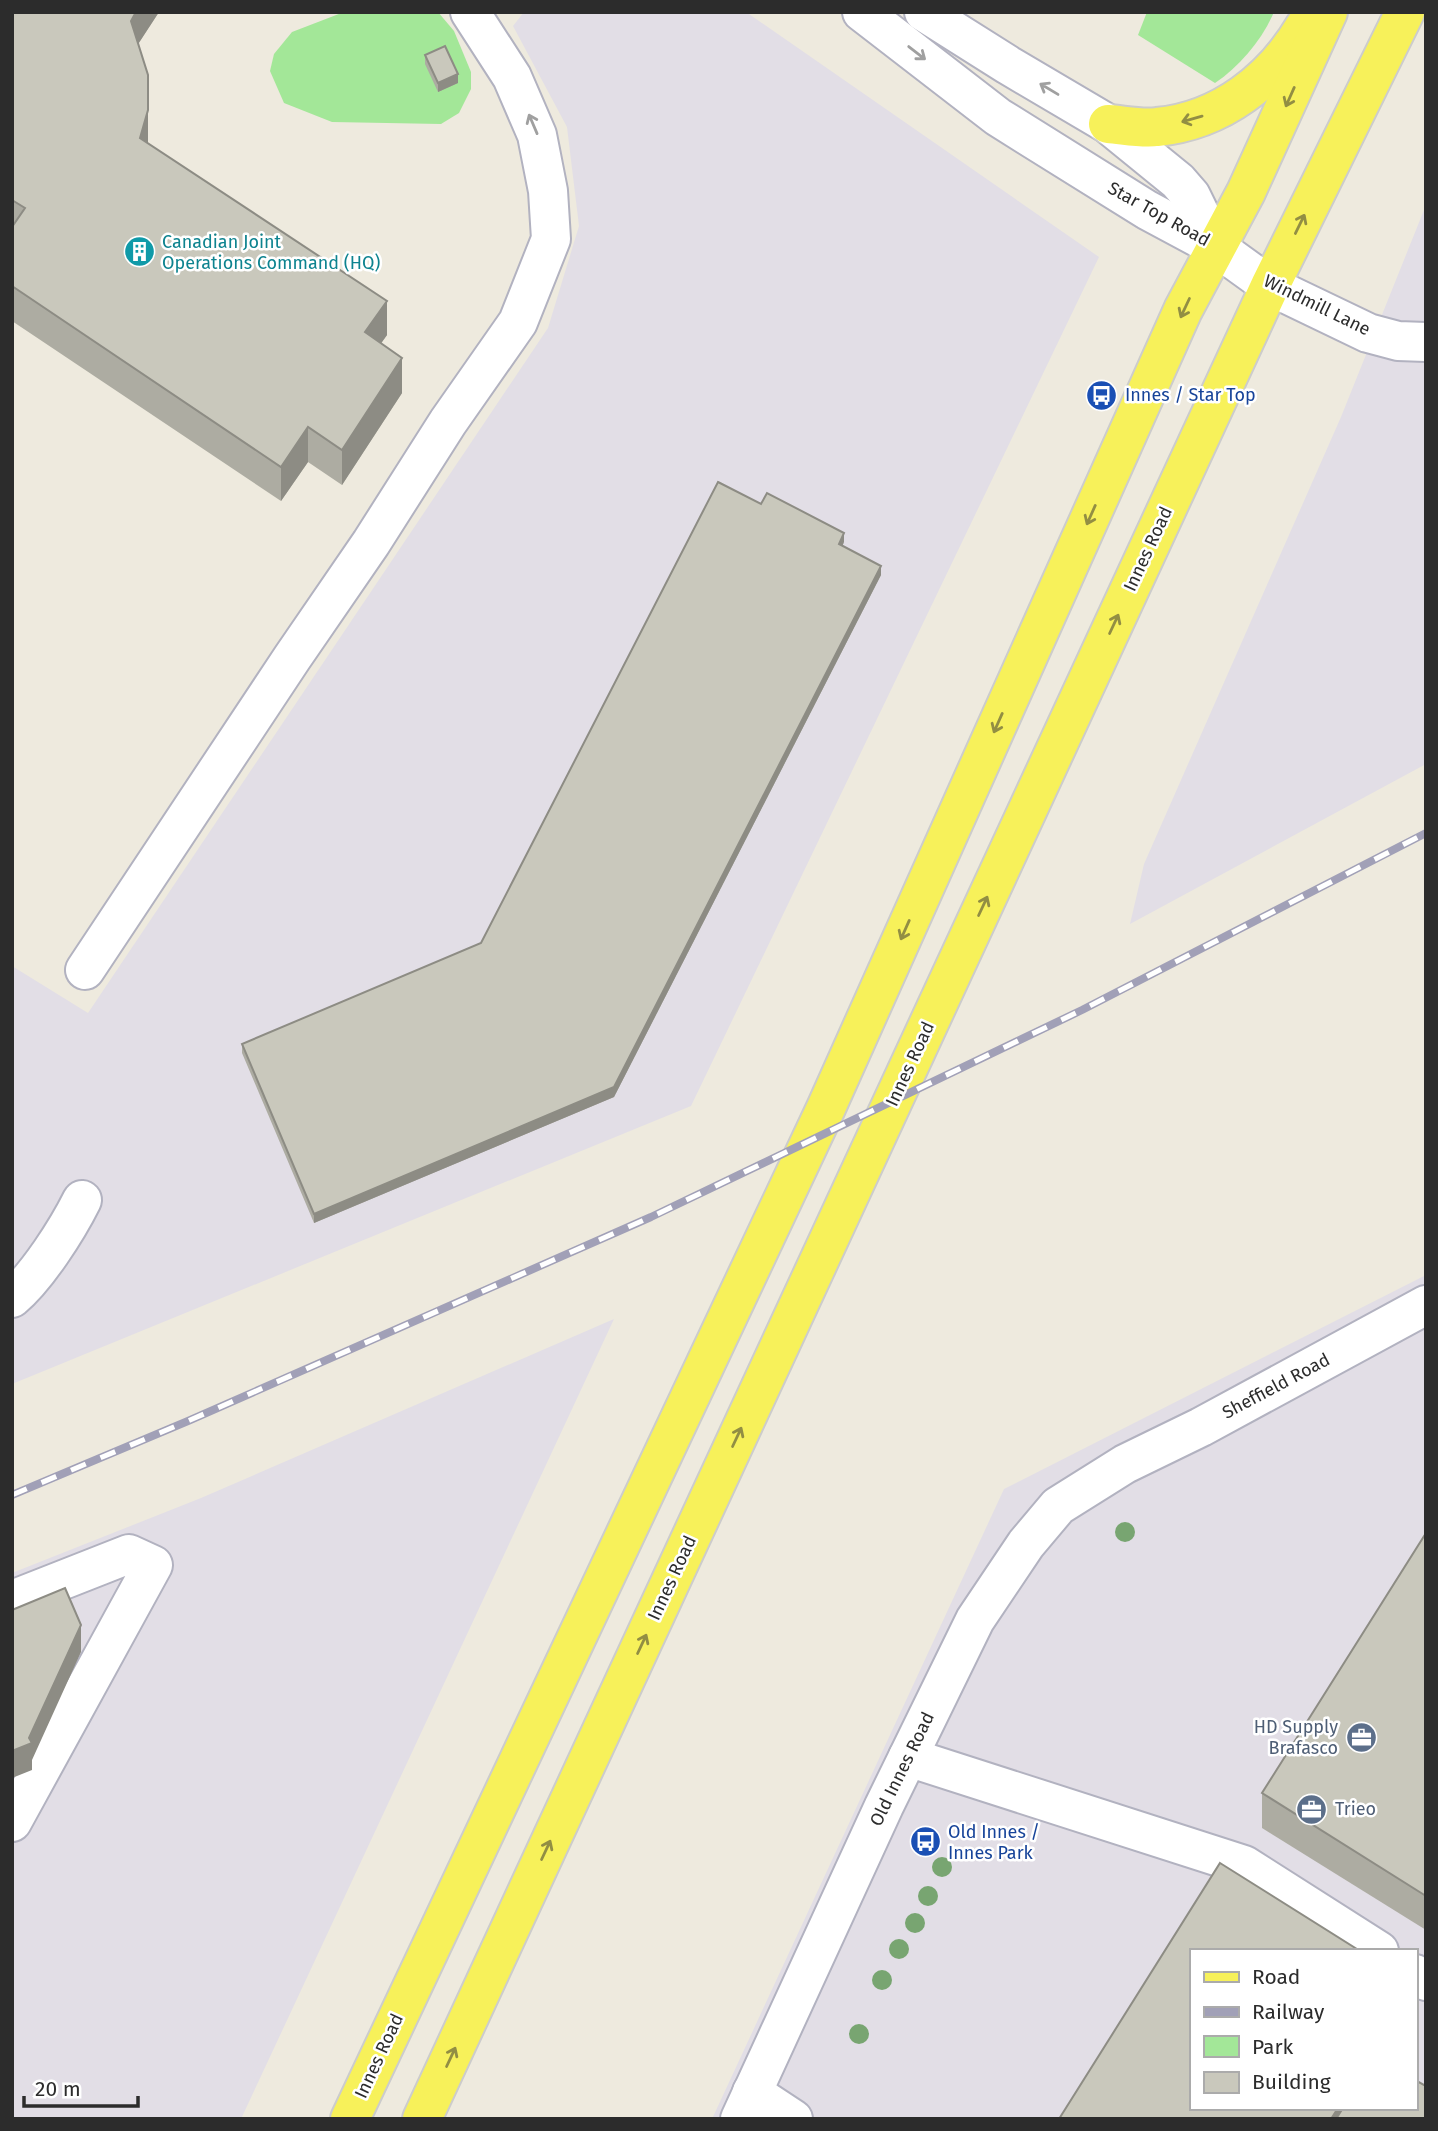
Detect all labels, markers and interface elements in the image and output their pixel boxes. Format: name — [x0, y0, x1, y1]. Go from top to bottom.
one-way arrow — [907, 46, 925, 61]
one-way arrow — [1039, 82, 1059, 96]
one-way arrow — [1283, 86, 1296, 107]
one-way arrow — [526, 114, 539, 136]
one-way arrow — [1182, 114, 1204, 127]
street label: Star Top Road — [1104, 177, 1214, 251]
one-way arrow — [1294, 214, 1308, 235]
place label: Canadian Joint Operations Command (HQ) — [162, 231, 380, 274]
building icon: Canadian Joint Operations Command (HQ) — [122, 235, 156, 269]
street label: Windmill Lane — [1260, 270, 1374, 340]
one-way arrow — [1178, 296, 1191, 318]
bus stop icon: Innes / Star Top — [1085, 378, 1119, 412]
place label: Innes / Star Top — [1125, 384, 1256, 406]
street label: Innes Road — [1119, 503, 1177, 595]
one-way arrow — [1084, 504, 1097, 525]
one-way arrow — [1107, 614, 1121, 635]
one-way arrow — [991, 711, 1004, 733]
one-way arrow — [977, 896, 990, 917]
one-way arrow — [898, 919, 911, 940]
street label: Innes Road — [881, 1018, 939, 1110]
street label: Sheffield Road — [1218, 1348, 1334, 1424]
one-way arrow — [731, 1427, 744, 1449]
street label: Innes Road — [643, 1532, 701, 1624]
one-way arrow — [635, 1634, 649, 1655]
street label: Old Innes Road — [865, 1708, 939, 1830]
place label: HD Supply Brafasco — [1254, 1716, 1338, 1759]
office icon: HD Supply Brafasco — [1344, 1720, 1378, 1754]
office icon: Trieo — [1295, 1792, 1329, 1826]
place label: Trieo — [1335, 1798, 1376, 1820]
place label: Old Innes / Innes Park — [948, 1821, 1040, 1864]
bus stop icon: Old Innes / Innes Park — [908, 1825, 942, 1859]
one-way arrow — [540, 1840, 553, 1861]
legend — [1190, 1949, 1417, 2110]
text: Road — [1252, 1964, 1300, 1990]
text: Railway — [1252, 1999, 1325, 2025]
street label: Innes Road — [350, 2010, 408, 2102]
text: Park — [1252, 2034, 1294, 2060]
one-way arrow — [444, 2047, 458, 2068]
scale bar — [24, 2064, 138, 2108]
text: Building — [1252, 2069, 1331, 2095]
text: 20 m — [35, 2076, 81, 2102]

